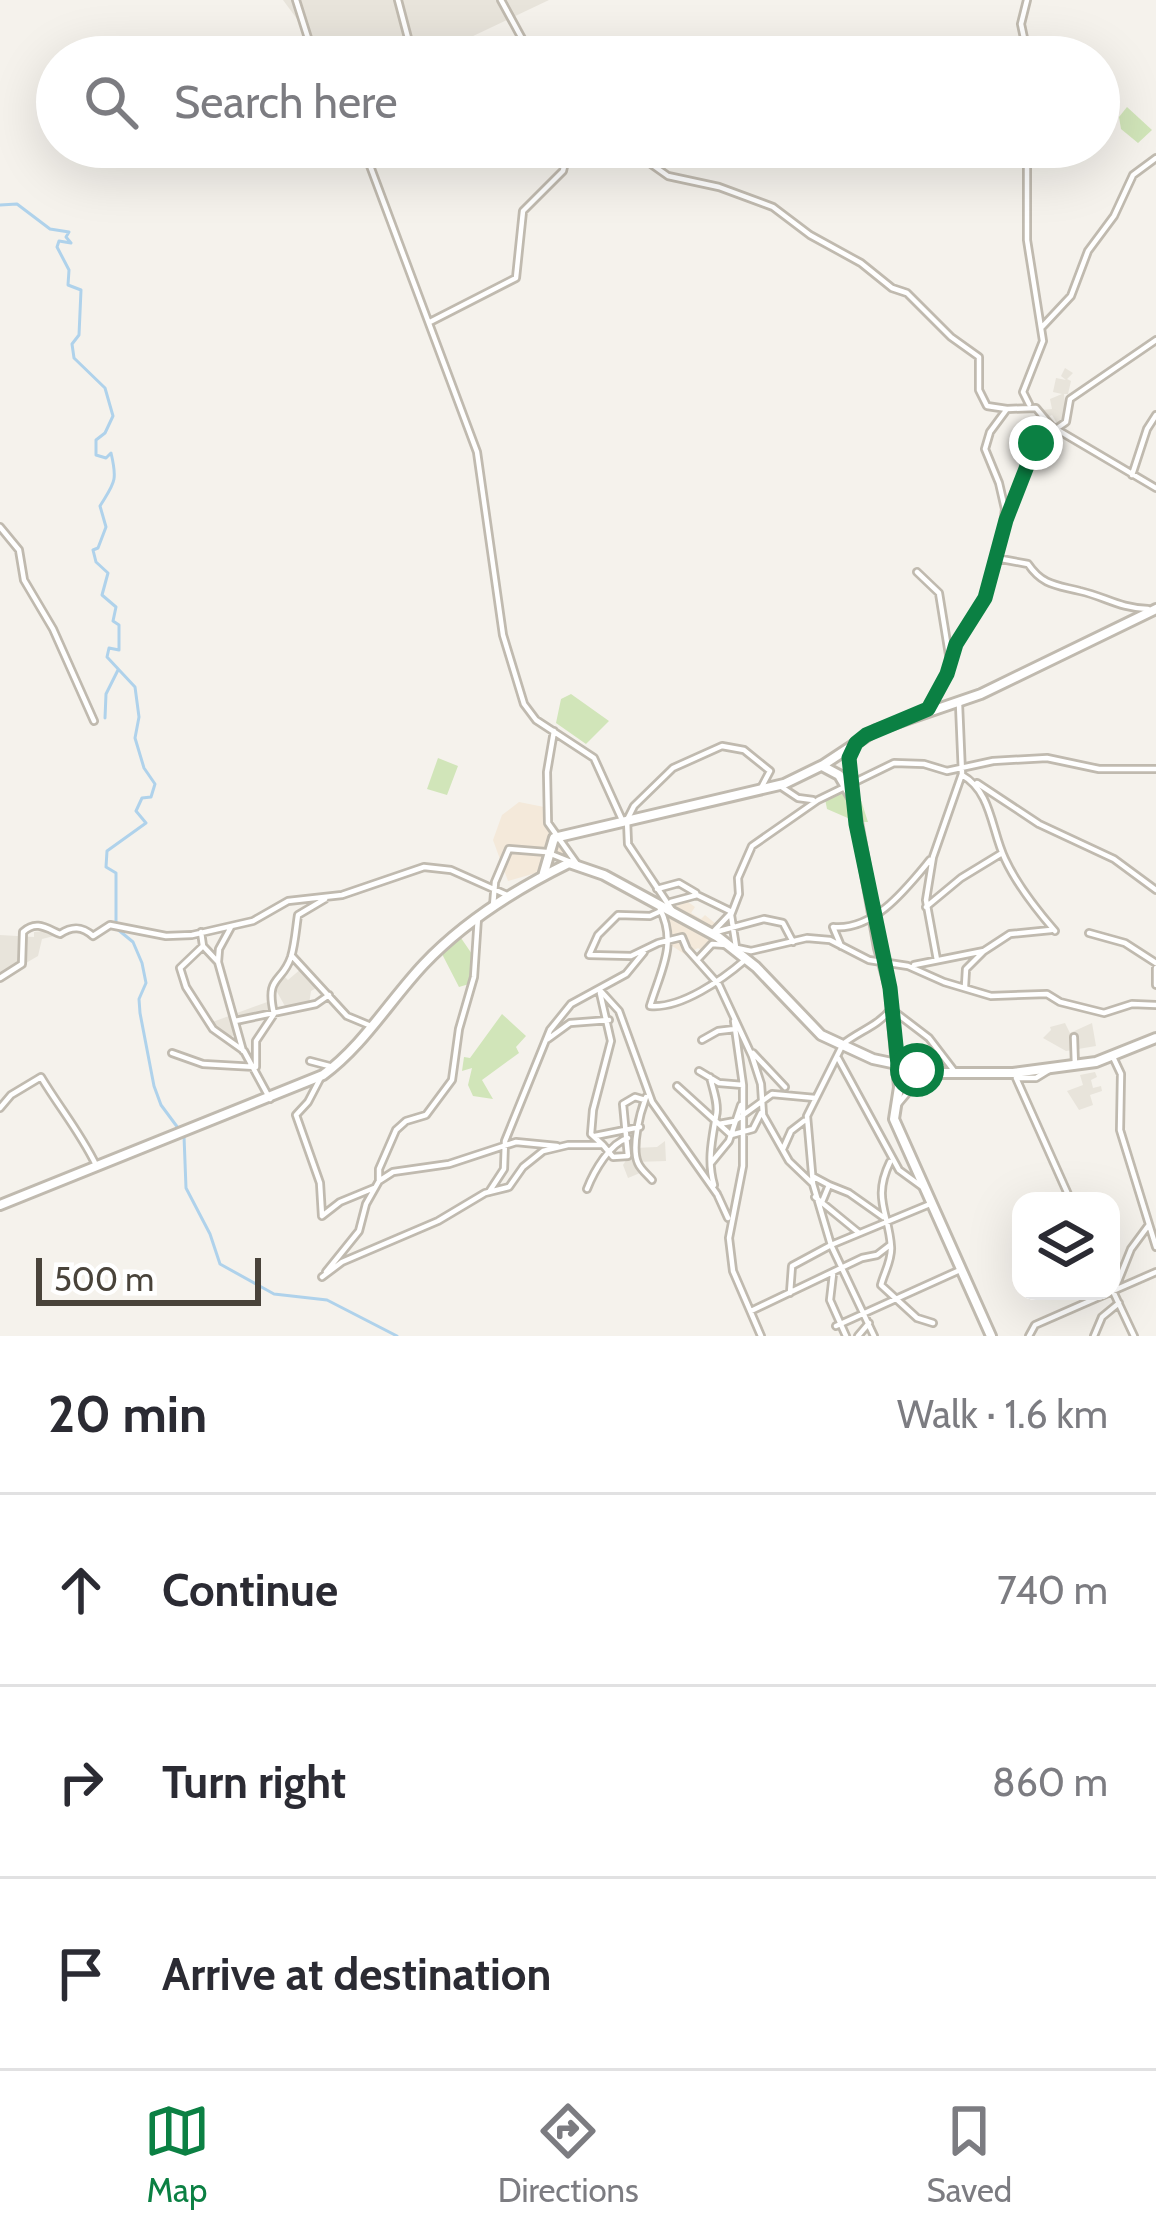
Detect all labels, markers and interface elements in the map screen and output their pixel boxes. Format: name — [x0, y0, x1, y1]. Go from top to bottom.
search box — [36, 36, 1120, 168]
icon: search — [78, 69, 144, 135]
text: Search here — [174, 75, 398, 129]
route end — [1009, 416, 1063, 470]
route start — [890, 1043, 944, 1097]
map controls — [1012, 1192, 1120, 1300]
button: layers — [1012, 1192, 1120, 1300]
scale bar — [36, 1252, 261, 1305]
text: 500 m — [54, 1259, 154, 1299]
text: 20 min — [48, 1383, 207, 1445]
text: Walk · 1.6 km — [897, 1390, 1108, 1438]
icon: ahead — [48, 1557, 114, 1623]
text: Continue — [162, 1563, 338, 1617]
text: 740 m — [997, 1566, 1108, 1614]
icon: right — [48, 1749, 114, 1815]
text: Turn right — [162, 1755, 346, 1809]
text: 860 m — [992, 1758, 1108, 1806]
icon: arrive — [48, 1941, 114, 2007]
text: Arrive at destination — [162, 1947, 551, 2001]
tab: Map — [144, 2098, 210, 2210]
tab: Directions — [498, 2098, 639, 2210]
tab: Saved — [926, 2098, 1012, 2210]

